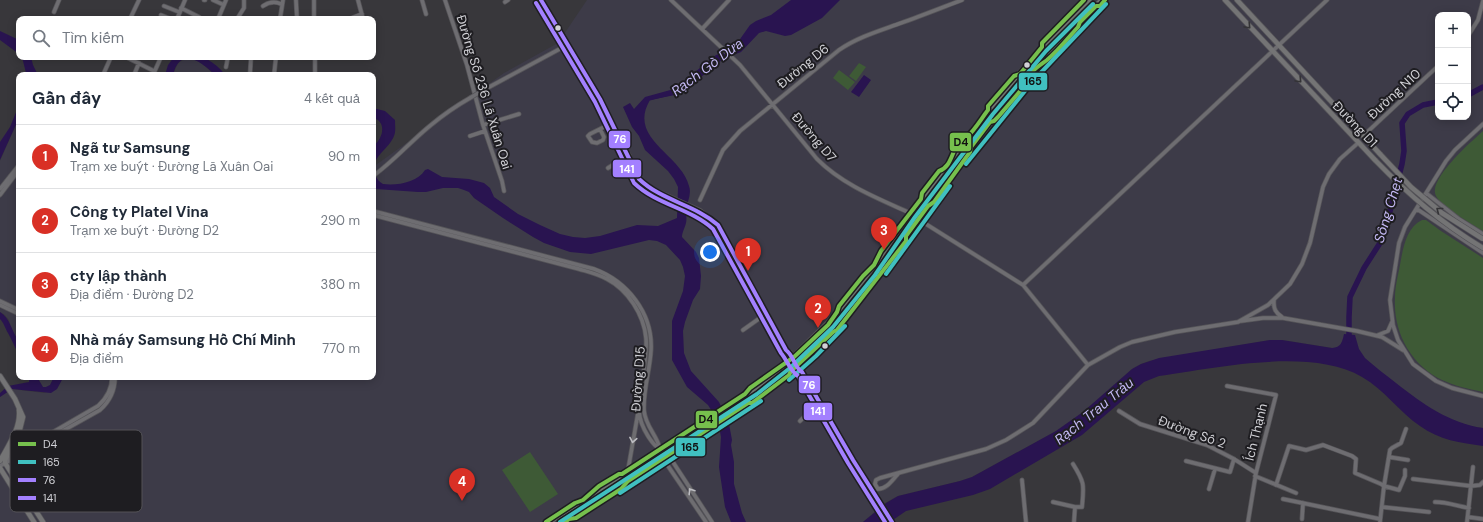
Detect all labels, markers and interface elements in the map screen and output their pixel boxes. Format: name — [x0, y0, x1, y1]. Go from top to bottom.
map controls — [1435, 12, 1471, 120]
button: + — [1435, 12, 1471, 48]
street label: Đường Số 236 Lã Xuân Oai — [452, 13, 516, 171]
search box — [16, 16, 376, 60]
one-way arrow — [1244, 21, 1251, 29]
unlabelled marker — [553, 23, 563, 33]
icon: search — [30, 27, 52, 49]
text: Tìm kiếm — [62, 28, 124, 48]
water label: Rạch Gò Dừa — [667, 34, 747, 100]
street label: Đường D6 — [774, 40, 832, 92]
button: − — [1435, 48, 1471, 84]
unlabelled marker — [1022, 60, 1032, 70]
street label: Đường N10 — [1364, 65, 1424, 123]
line badge: 165 — [1018, 72, 1048, 91]
text: 165 — [1024, 74, 1042, 88]
one-way arrow — [1294, 75, 1302, 83]
button: locate — [1435, 84, 1471, 120]
text: Gần đây — [32, 87, 101, 109]
text: 4 kết quả — [304, 90, 360, 107]
street label: Đường D1 — [1329, 97, 1381, 151]
street label: Đường D7 — [788, 109, 840, 165]
line badge: 76 — [608, 130, 631, 149]
text: 76 — [614, 132, 626, 146]
line badge: D4 — [949, 132, 972, 152]
text: D4 — [954, 135, 968, 149]
text: Ngã tư Samsung — [70, 138, 190, 158]
text: 1 — [43, 148, 47, 165]
text: 90 m — [328, 148, 360, 165]
text: Trạm xe buýt · Đường Lã Xuân Oai — [70, 158, 273, 175]
line badge: 141 — [612, 159, 642, 178]
text: 141 — [619, 162, 635, 176]
water label: Sông Chẹt — [1370, 175, 1407, 245]
text: Công ty Platel Vina — [70, 202, 209, 222]
one-way arrow — [1436, 207, 1443, 214]
text: 2 — [41, 212, 49, 229]
text: 290 m — [321, 212, 360, 229]
pin: 3 — [871, 217, 897, 250]
text: Trạm xe buýt · Đường D2 — [70, 222, 219, 239]
pin: 1 — [735, 238, 761, 271]
your location — [700, 242, 720, 262]
text: cty lập thành — [70, 266, 167, 286]
text: 3 — [41, 276, 49, 293]
text: 380 m — [320, 276, 360, 293]
text: Địa điểm · Đường D2 — [70, 286, 194, 303]
pin: 2 — [805, 295, 831, 328]
text: Nhà máy Samsung Hồ Chí Minh — [70, 330, 296, 350]
text: 4 — [41, 340, 49, 357]
text: 770 m — [322, 340, 360, 357]
unlabelled marker — [820, 341, 830, 351]
street label: Đường D15 — [627, 346, 649, 412]
text: Địa điểm — [70, 350, 123, 367]
water label: Rạch Trau Trảu — [1051, 374, 1137, 448]
line badge: 76 — [798, 375, 821, 394]
text: 76 — [803, 378, 815, 392]
street label: Ích Thạnh — [1240, 401, 1271, 462]
line badge: 141 — [803, 402, 833, 421]
text: 141 — [810, 404, 826, 418]
line badge: D4 — [695, 410, 718, 429]
text: D4 — [699, 412, 713, 426]
street label: Đường Số 2 — [1156, 412, 1228, 452]
legend — [10, 430, 142, 512]
text: D4 — [43, 437, 58, 451]
one-way arrow — [629, 437, 638, 443]
line badge: 165 — [675, 437, 706, 457]
text: 165 — [681, 440, 699, 454]
text: 165 — [43, 455, 60, 469]
pin: 4 — [449, 468, 475, 501]
text: 76 — [43, 473, 56, 487]
one-way arrow — [688, 488, 696, 495]
text: 141 — [43, 491, 57, 505]

